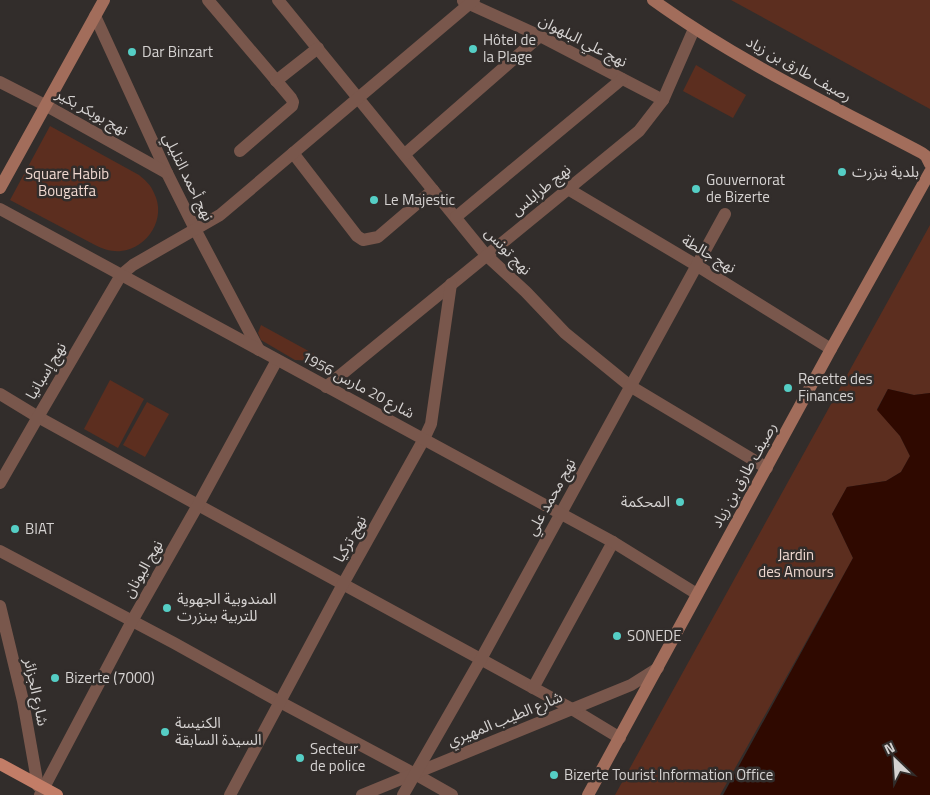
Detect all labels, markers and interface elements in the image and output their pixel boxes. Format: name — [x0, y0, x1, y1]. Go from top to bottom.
street label: نهج علي البلهوان — [534, 8, 632, 74]
place label: Hôtel de la Plage — [483, 28, 536, 68]
street label: رصيف طارق بن زياد — [742, 30, 856, 107]
place label: Dar Binzart — [142, 40, 214, 63]
marker: Hôtel de la Plage — [467, 43, 479, 55]
marker: Dar Binzart — [126, 46, 138, 58]
street label: نهج بوبكر بكير — [50, 82, 133, 142]
street label: نهج أحمد التليلي — [156, 129, 220, 225]
street label: نهج طرابلس — [506, 158, 576, 222]
place label: بلدية بنزرت — [852, 160, 919, 183]
park label: Square Habib Bougatfa — [25, 162, 109, 202]
marker: بلدية بنزرت — [836, 166, 848, 178]
place label: Gouvernorat de Bizerte — [706, 168, 786, 208]
marker: Gouvernorat de Bizerte — [690, 183, 702, 195]
place label: Le Majestic — [384, 188, 455, 211]
marker: Le Majestic — [368, 194, 380, 206]
street label: نهج تونس — [479, 221, 537, 281]
street label: نهج جالطة — [677, 228, 741, 280]
street label: نهج إسبانيا — [19, 338, 73, 404]
street label: شارع 20 مارس 1956 — [297, 345, 419, 425]
place label: Recette des Finances — [798, 367, 873, 407]
marker: Recette des Finances — [782, 382, 794, 394]
street label: رصيف طارق بن زياد — [705, 418, 782, 532]
street label: نهج محمد علي — [520, 454, 582, 540]
place label: المحكمة — [621, 490, 670, 513]
marker: المحكمة — [674, 496, 686, 508]
street label: نهج تركيا — [327, 511, 373, 567]
place label: BIAT — [25, 517, 54, 540]
marker: BIAT — [9, 523, 21, 535]
street label: نهج اليونان — [117, 536, 169, 602]
park label: Jardin des Amours — [758, 543, 834, 583]
place label: المندوبية الجهوية للتربية ببنزرت — [177, 587, 277, 627]
marker: المندوبية الجهوية للتربية ببنزرت — [161, 602, 173, 614]
place label: SONEDE — [627, 624, 681, 647]
marker: SONEDE — [611, 630, 623, 642]
street label: شارع الجزائر — [17, 655, 55, 728]
place label: Bizerte (7000) — [65, 666, 155, 689]
marker: Bizerte (7000) — [49, 672, 61, 684]
street label: شارع الطيب المهيري — [444, 685, 567, 753]
place label: الكنيسة السيدة السابقة — [175, 711, 262, 751]
marker: الكنيسة السيدة السابقة — [159, 726, 171, 738]
north arrow — [870, 735, 920, 785]
text: N — [880, 736, 898, 759]
place label: Secteur de police — [310, 737, 365, 777]
marker: Secteur de police — [294, 752, 306, 764]
place label: Bizerte Tourist Information Office — [564, 763, 773, 786]
marker: Bizerte Tourist Information Office — [548, 769, 560, 781]

